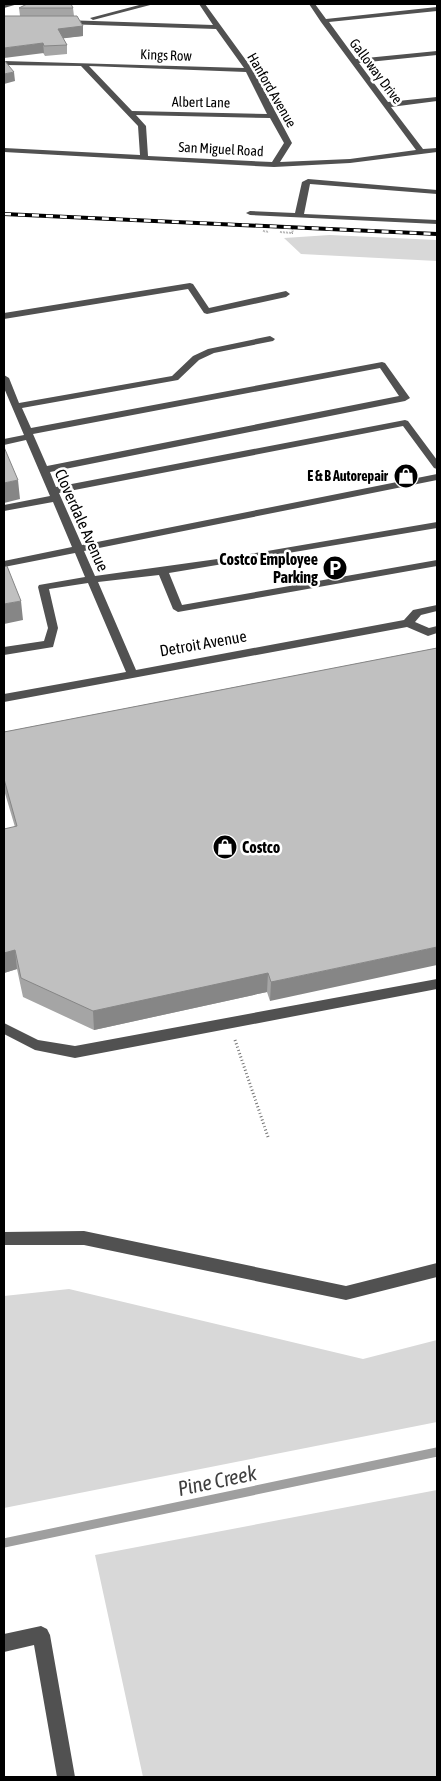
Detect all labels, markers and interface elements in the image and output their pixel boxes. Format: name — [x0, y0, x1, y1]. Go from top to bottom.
street label: Galloway Drive — [346, 35, 406, 107]
street label: Kings Row — [140, 46, 193, 64]
street label: Hanford Avenue — [244, 50, 300, 130]
street label: Albert Lane — [172, 93, 230, 111]
street label: San Miguel Road — [178, 139, 264, 159]
shop icon: E & B Autorepair — [393, 463, 419, 489]
street label: Cloverdale Avenue — [51, 466, 113, 574]
place label: E & B Autorepair — [307, 468, 389, 484]
place label: Costco Employee Parking — [219, 550, 318, 586]
parking icon: Costco Employee Parking — [322, 555, 348, 581]
street label: Detroit Avenue — [158, 627, 248, 659]
shop icon: Costco — [212, 834, 238, 860]
place label: Costco — [242, 838, 281, 856]
water label: Pine Creek — [175, 1460, 259, 1500]

